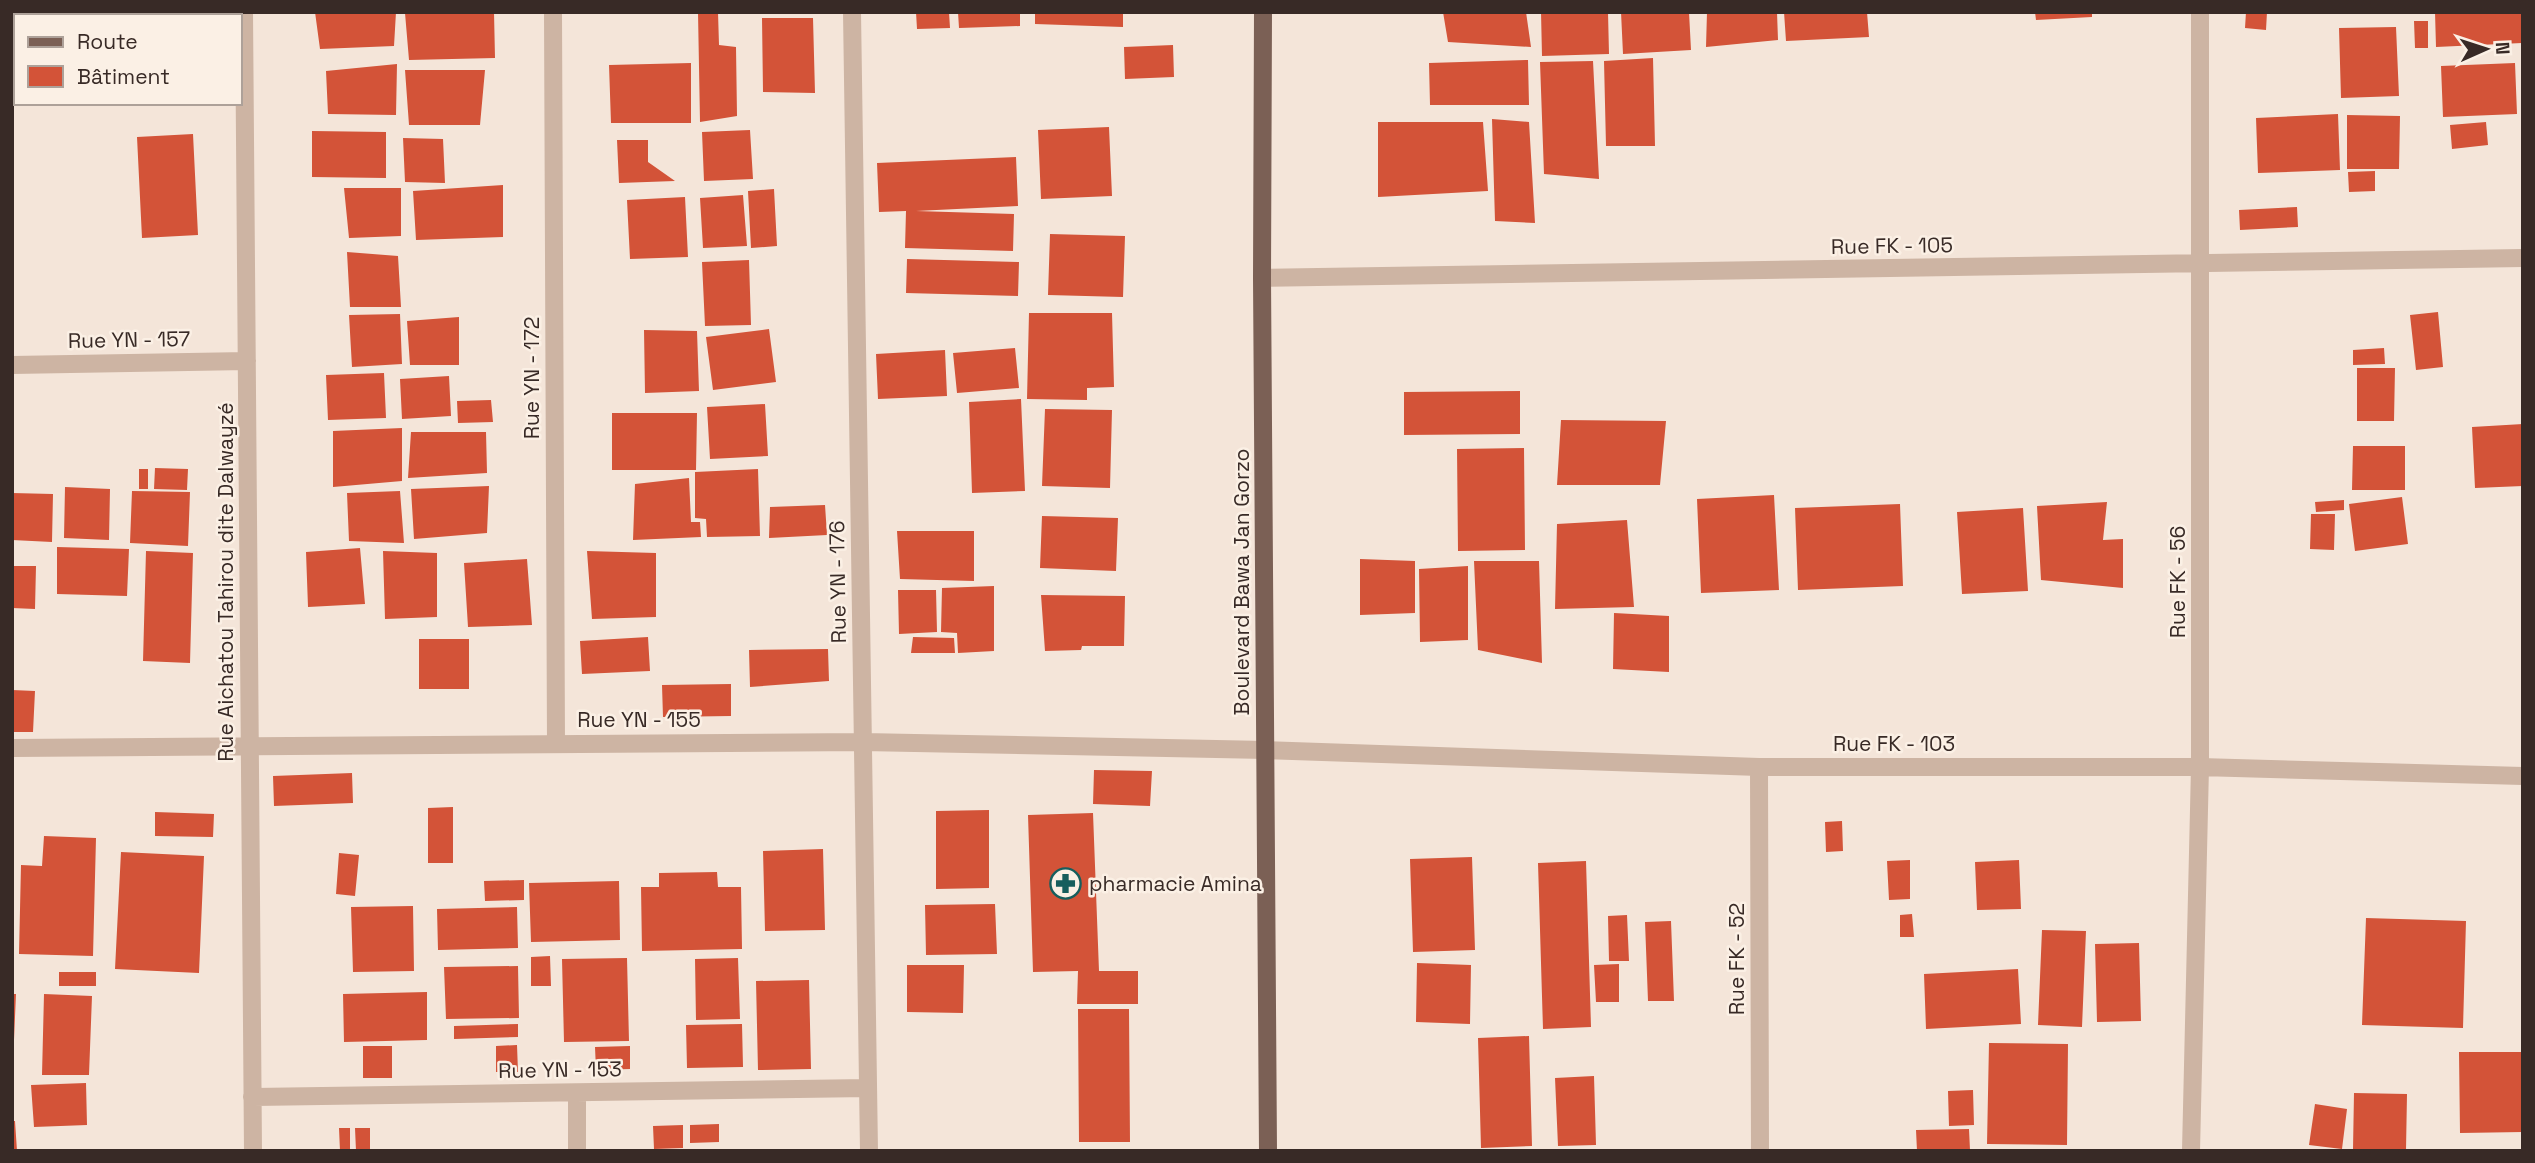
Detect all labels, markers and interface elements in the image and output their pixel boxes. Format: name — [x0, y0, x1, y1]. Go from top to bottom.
legend — [14, 14, 242, 105]
north arrow — [2451, 14, 2521, 84]
text: Route — [77, 28, 138, 55]
text: N — [2490, 41, 2515, 55]
text: Bâtiment — [77, 63, 170, 90]
street label: Rue FK - 105 — [1831, 231, 1953, 260]
street label: Rue YN - 172 — [518, 317, 545, 439]
street label: Rue YN - 157 — [68, 325, 191, 354]
street label: Rue Aichatou Tahirou dite Dalwayzé — [212, 402, 239, 762]
street label: Boulevard Bawa Jan Gorzo — [1228, 449, 1255, 715]
street label: Rue YN - 176 — [823, 520, 852, 644]
street label: Rue FK - 56 — [2164, 526, 2191, 638]
street label: Rue YN - 155 — [577, 706, 701, 733]
street label: Rue FK - 103 — [1833, 730, 1955, 757]
pharmacy icon: pharmacie Amina — [1049, 867, 1083, 901]
place label: pharmacie Amina — [1089, 870, 1262, 897]
street label: Rue FK - 52 — [1723, 903, 1750, 1015]
street label: Rue YN - 153 — [498, 1055, 622, 1084]

